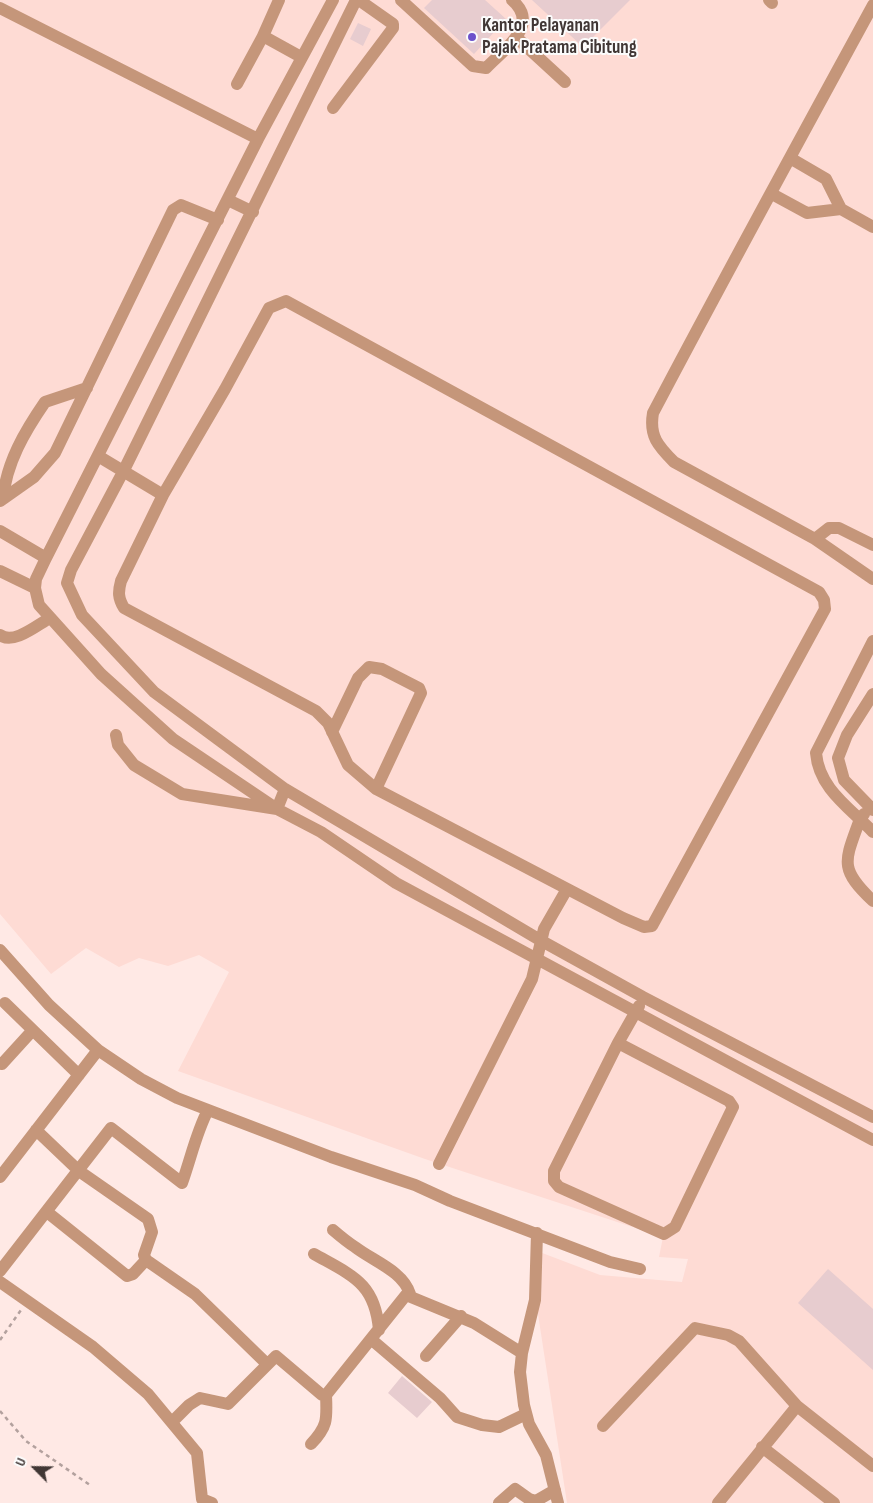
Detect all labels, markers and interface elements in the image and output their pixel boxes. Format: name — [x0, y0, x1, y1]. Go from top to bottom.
place label: Kantor Pelayanan Pajak Pratama Cibitung — [482, 15, 637, 59]
marker: Kantor Pelayanan Pajak Pratama Cibitung — [466, 31, 478, 43]
north arrow — [10, 1443, 60, 1493]
text: U — [11, 1455, 30, 1469]

